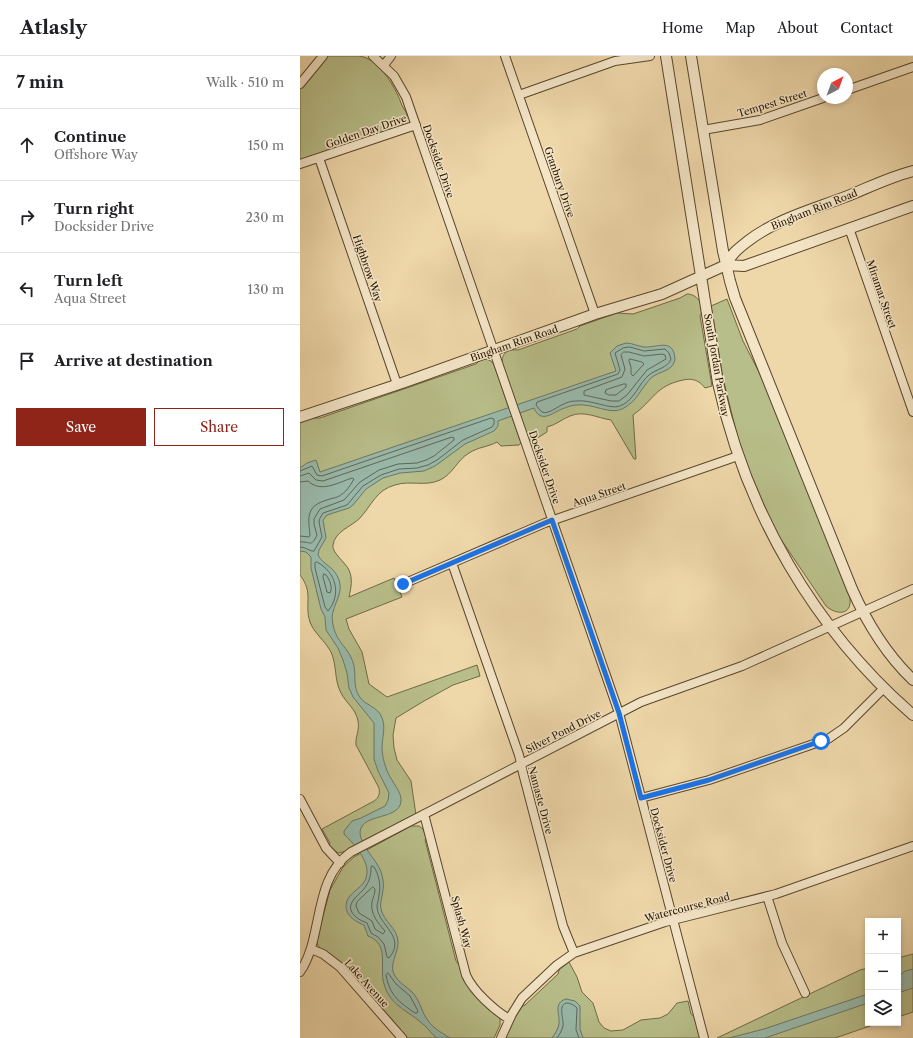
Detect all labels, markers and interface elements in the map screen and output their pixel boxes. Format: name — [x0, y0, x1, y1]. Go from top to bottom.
text: Atlasly — [20, 16, 87, 39]
text: Home — [662, 19, 703, 37]
text: Map — [725, 19, 755, 37]
text: About — [777, 19, 818, 37]
text: Contact — [840, 19, 893, 37]
north arrow — [817, 68, 853, 104]
text: 7 min — [16, 72, 64, 92]
text: Walk · 510 m — [206, 74, 284, 90]
street label: Tempest Street — [736, 87, 809, 120]
street label: Golden Day Drive — [324, 111, 409, 151]
street label: Docksider Drive — [420, 123, 457, 200]
text: Continue — [54, 127, 126, 146]
icon: ahead — [16, 134, 38, 156]
text: 150 m — [248, 137, 284, 153]
street label: Granbury Drive — [541, 145, 578, 220]
text: Offshore Way — [54, 146, 138, 162]
street label: Bingham Rim Road — [769, 186, 859, 233]
text: Turn right — [54, 199, 134, 218]
icon: right — [16, 206, 38, 228]
text: 230 m — [246, 209, 284, 225]
text: Docksider Drive — [54, 218, 154, 234]
street label: Highbrow Way — [350, 233, 385, 304]
street label: Miramar Street — [864, 258, 900, 331]
text: Turn left — [54, 271, 123, 290]
icon: left — [16, 278, 38, 300]
text: 130 m — [248, 281, 284, 297]
text: Aqua Street — [54, 290, 126, 306]
street label: South Jordan Parkway — [701, 312, 732, 418]
street label: Bingham Rim Road — [469, 322, 560, 365]
icon: arrive — [16, 350, 38, 372]
text: Arrive at destination — [54, 351, 213, 370]
button: Save — [16, 408, 146, 446]
button: Share — [154, 408, 284, 446]
street label: Docksider Drive — [526, 429, 563, 506]
street label: Aqua Street — [570, 479, 628, 510]
route end — [394, 575, 412, 593]
street label: Silver Pond Drive — [523, 707, 603, 756]
route start — [812, 732, 830, 750]
street label: Namaste Drive — [525, 765, 556, 836]
street label: Docksider Drive — [647, 806, 680, 884]
street label: Watercourse Road — [642, 890, 731, 925]
street label: Splash Way — [448, 894, 475, 950]
map controls — [865, 918, 901, 1026]
button: + — [865, 918, 901, 954]
button: − — [865, 954, 901, 990]
street label: Lake Avenue — [342, 956, 392, 1011]
button: layers — [865, 990, 901, 1026]

